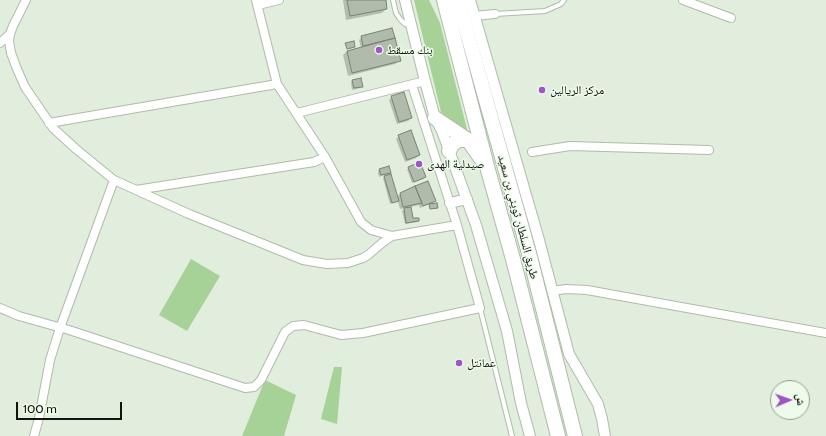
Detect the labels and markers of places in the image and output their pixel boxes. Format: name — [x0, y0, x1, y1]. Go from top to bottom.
place label: بنك مسقط — [387, 43, 433, 57]
marker: بنك مسقط — [374, 45, 384, 55]
place label: مركز الريالين — [550, 83, 604, 97]
marker: مركز الريالين — [537, 85, 547, 95]
place label: صيدلية الهدى — [427, 157, 485, 171]
marker: صيدلية الهدى — [414, 159, 424, 169]
place label: عمانتل — [467, 356, 496, 370]
marker: عمانتل — [454, 358, 464, 368]

